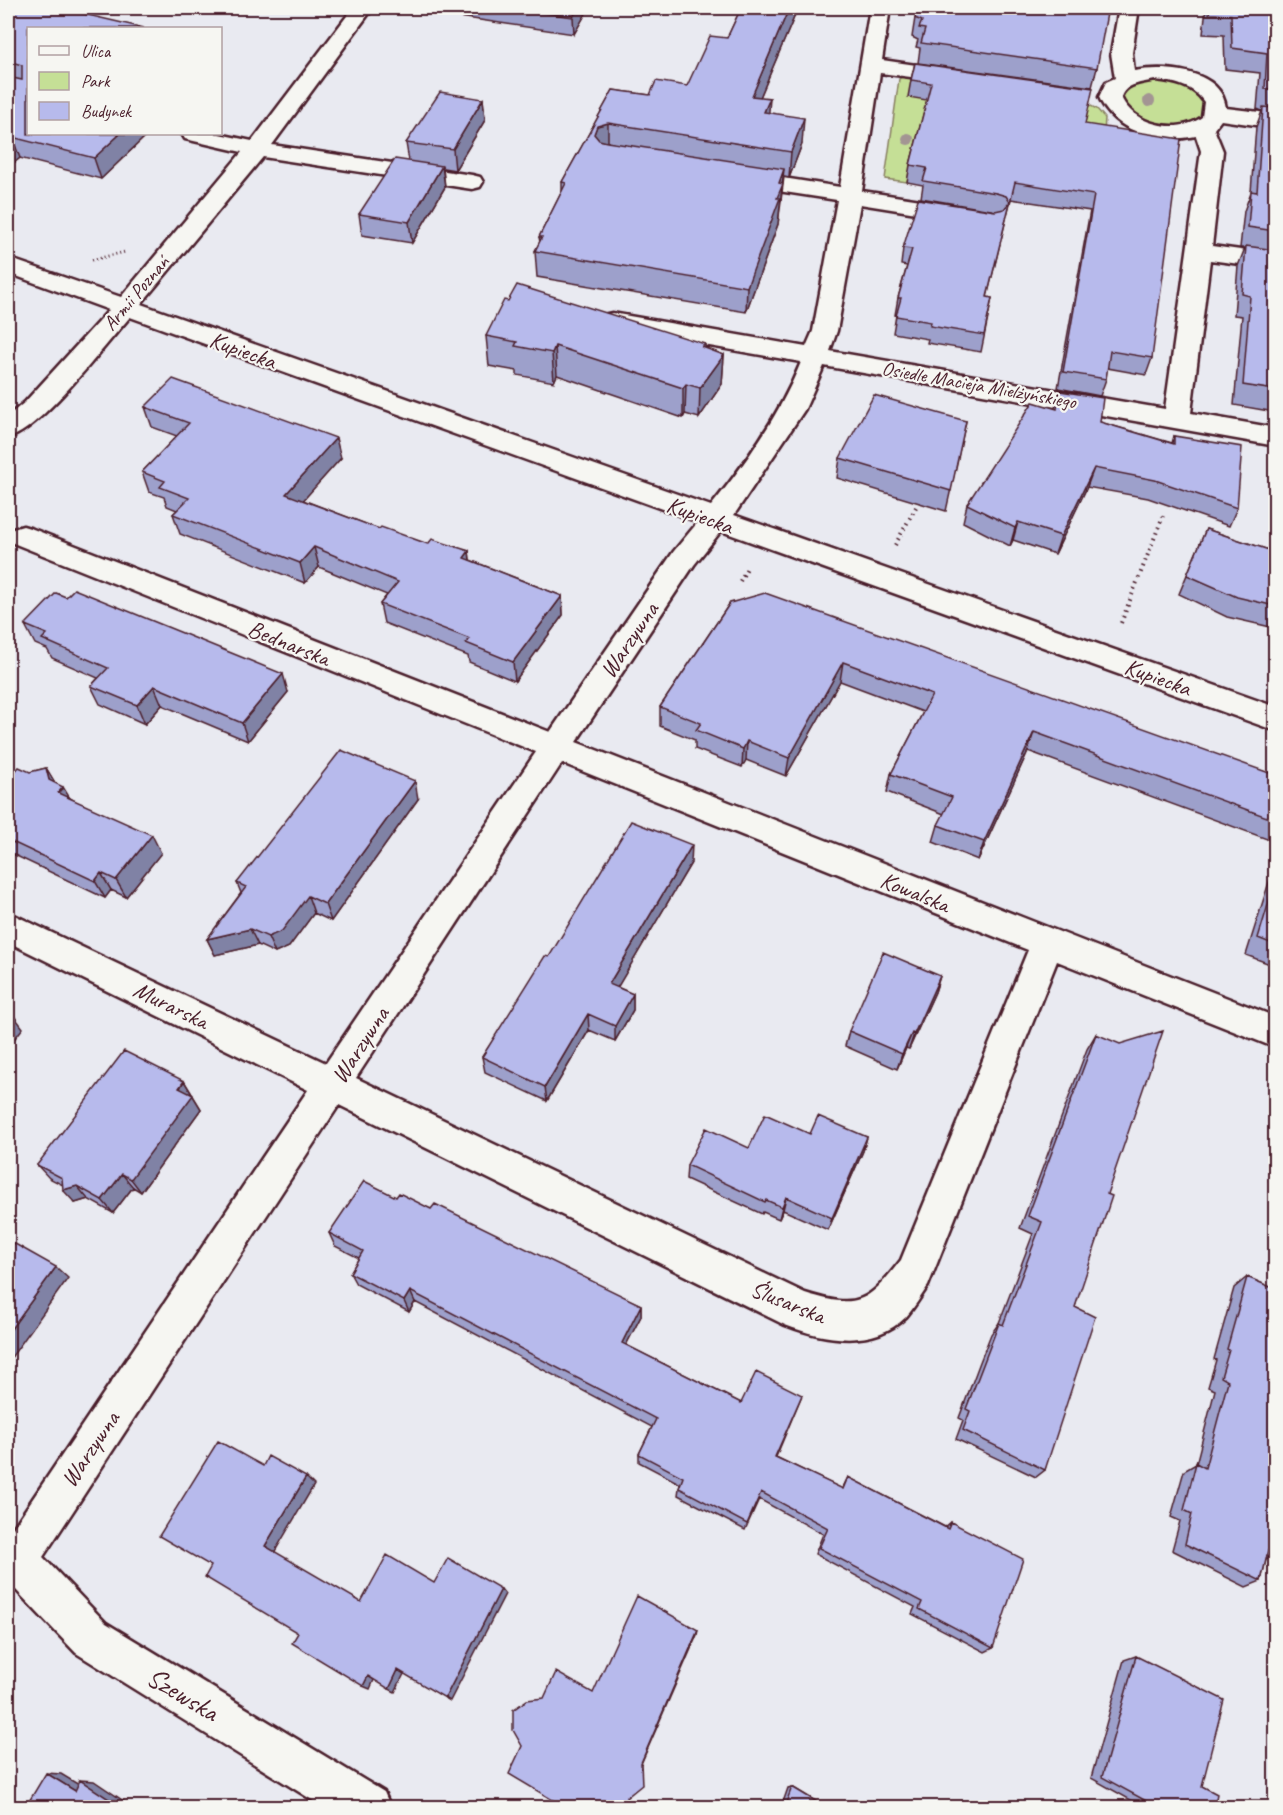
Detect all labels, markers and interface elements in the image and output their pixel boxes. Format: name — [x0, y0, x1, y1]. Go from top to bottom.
legend — [27, 27, 222, 135]
text: Ulica — [81, 40, 112, 62]
text: Park — [81, 70, 111, 92]
text: Budynek — [81, 100, 132, 122]
street label: Armii Poznań — [97, 249, 176, 336]
street label: Kupiecka — [206, 324, 282, 376]
street label: Osiedle Macieja Mielżyńskiego — [880, 356, 1079, 415]
street label: Kupiecka — [663, 489, 739, 541]
street label: Warzywna — [593, 595, 666, 684]
street label: Bednarska — [244, 613, 336, 674]
street label: Kupiecka — [1121, 651, 1197, 703]
street label: Kowalska — [876, 865, 956, 920]
street label: Murarska — [129, 974, 215, 1037]
street label: Warzywna — [324, 1000, 396, 1089]
street label: Ślusarska — [746, 1274, 832, 1331]
street label: Warzywna — [54, 1404, 127, 1493]
street label: Szewska — [141, 1659, 227, 1730]

